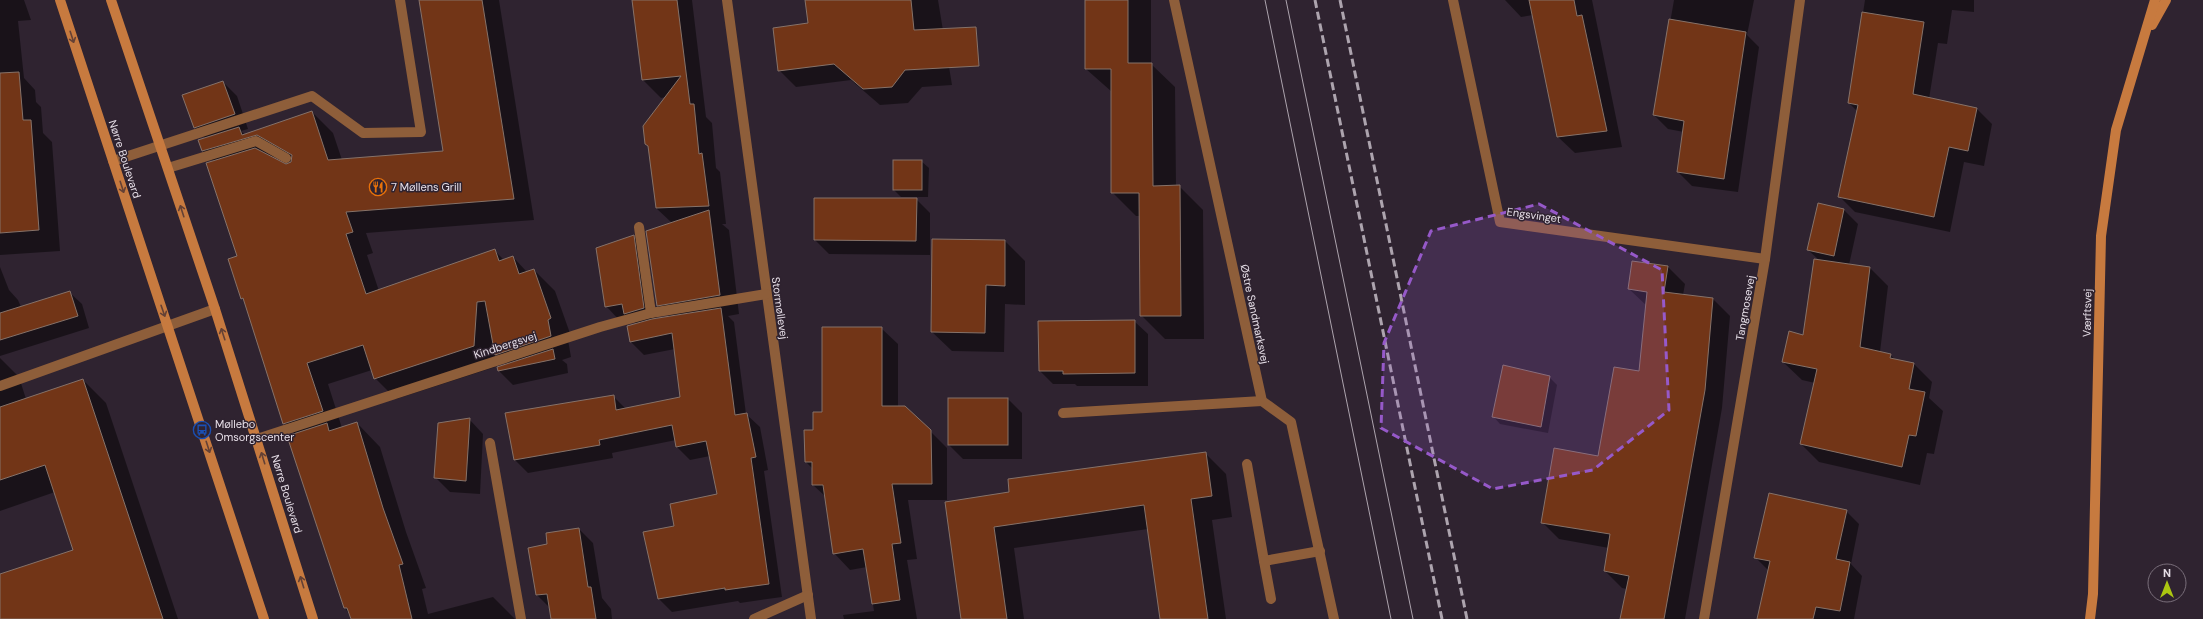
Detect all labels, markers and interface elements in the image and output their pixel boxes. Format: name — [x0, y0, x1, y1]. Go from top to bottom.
one-way arrow — [69, 31, 77, 43]
street label: Nørre Boulevard — [106, 118, 144, 200]
restaurant icon: 7 Møllens Grill — [368, 177, 388, 197]
one-way arrow — [119, 180, 126, 193]
place label: 7 Møllens Grill — [391, 180, 462, 194]
one-way arrow — [178, 204, 185, 217]
street label: Engsvinget — [1506, 204, 1562, 226]
street label: Østre Sandmarksvej — [1238, 263, 1272, 365]
street label: Tangmosevej — [1732, 274, 1758, 342]
street label: Stormøllevej — [769, 276, 791, 340]
street label: Værftsvej — [2080, 289, 2094, 337]
one-way arrow — [159, 304, 167, 316]
one-way arrow — [219, 328, 226, 341]
street label: Kindbergsvej — [472, 328, 538, 362]
place label: Møllebo Omsorgscenter — [215, 417, 294, 444]
bus stop icon: Møllebo Omsorgscenter — [192, 420, 212, 440]
one-way arrow — [204, 441, 212, 453]
one-way arrow — [259, 451, 266, 464]
street label: Nørre Boulevard — [268, 453, 306, 535]
north arrow — [2147, 563, 2187, 603]
text: N — [2163, 566, 2171, 580]
one-way arrow — [298, 575, 305, 588]

